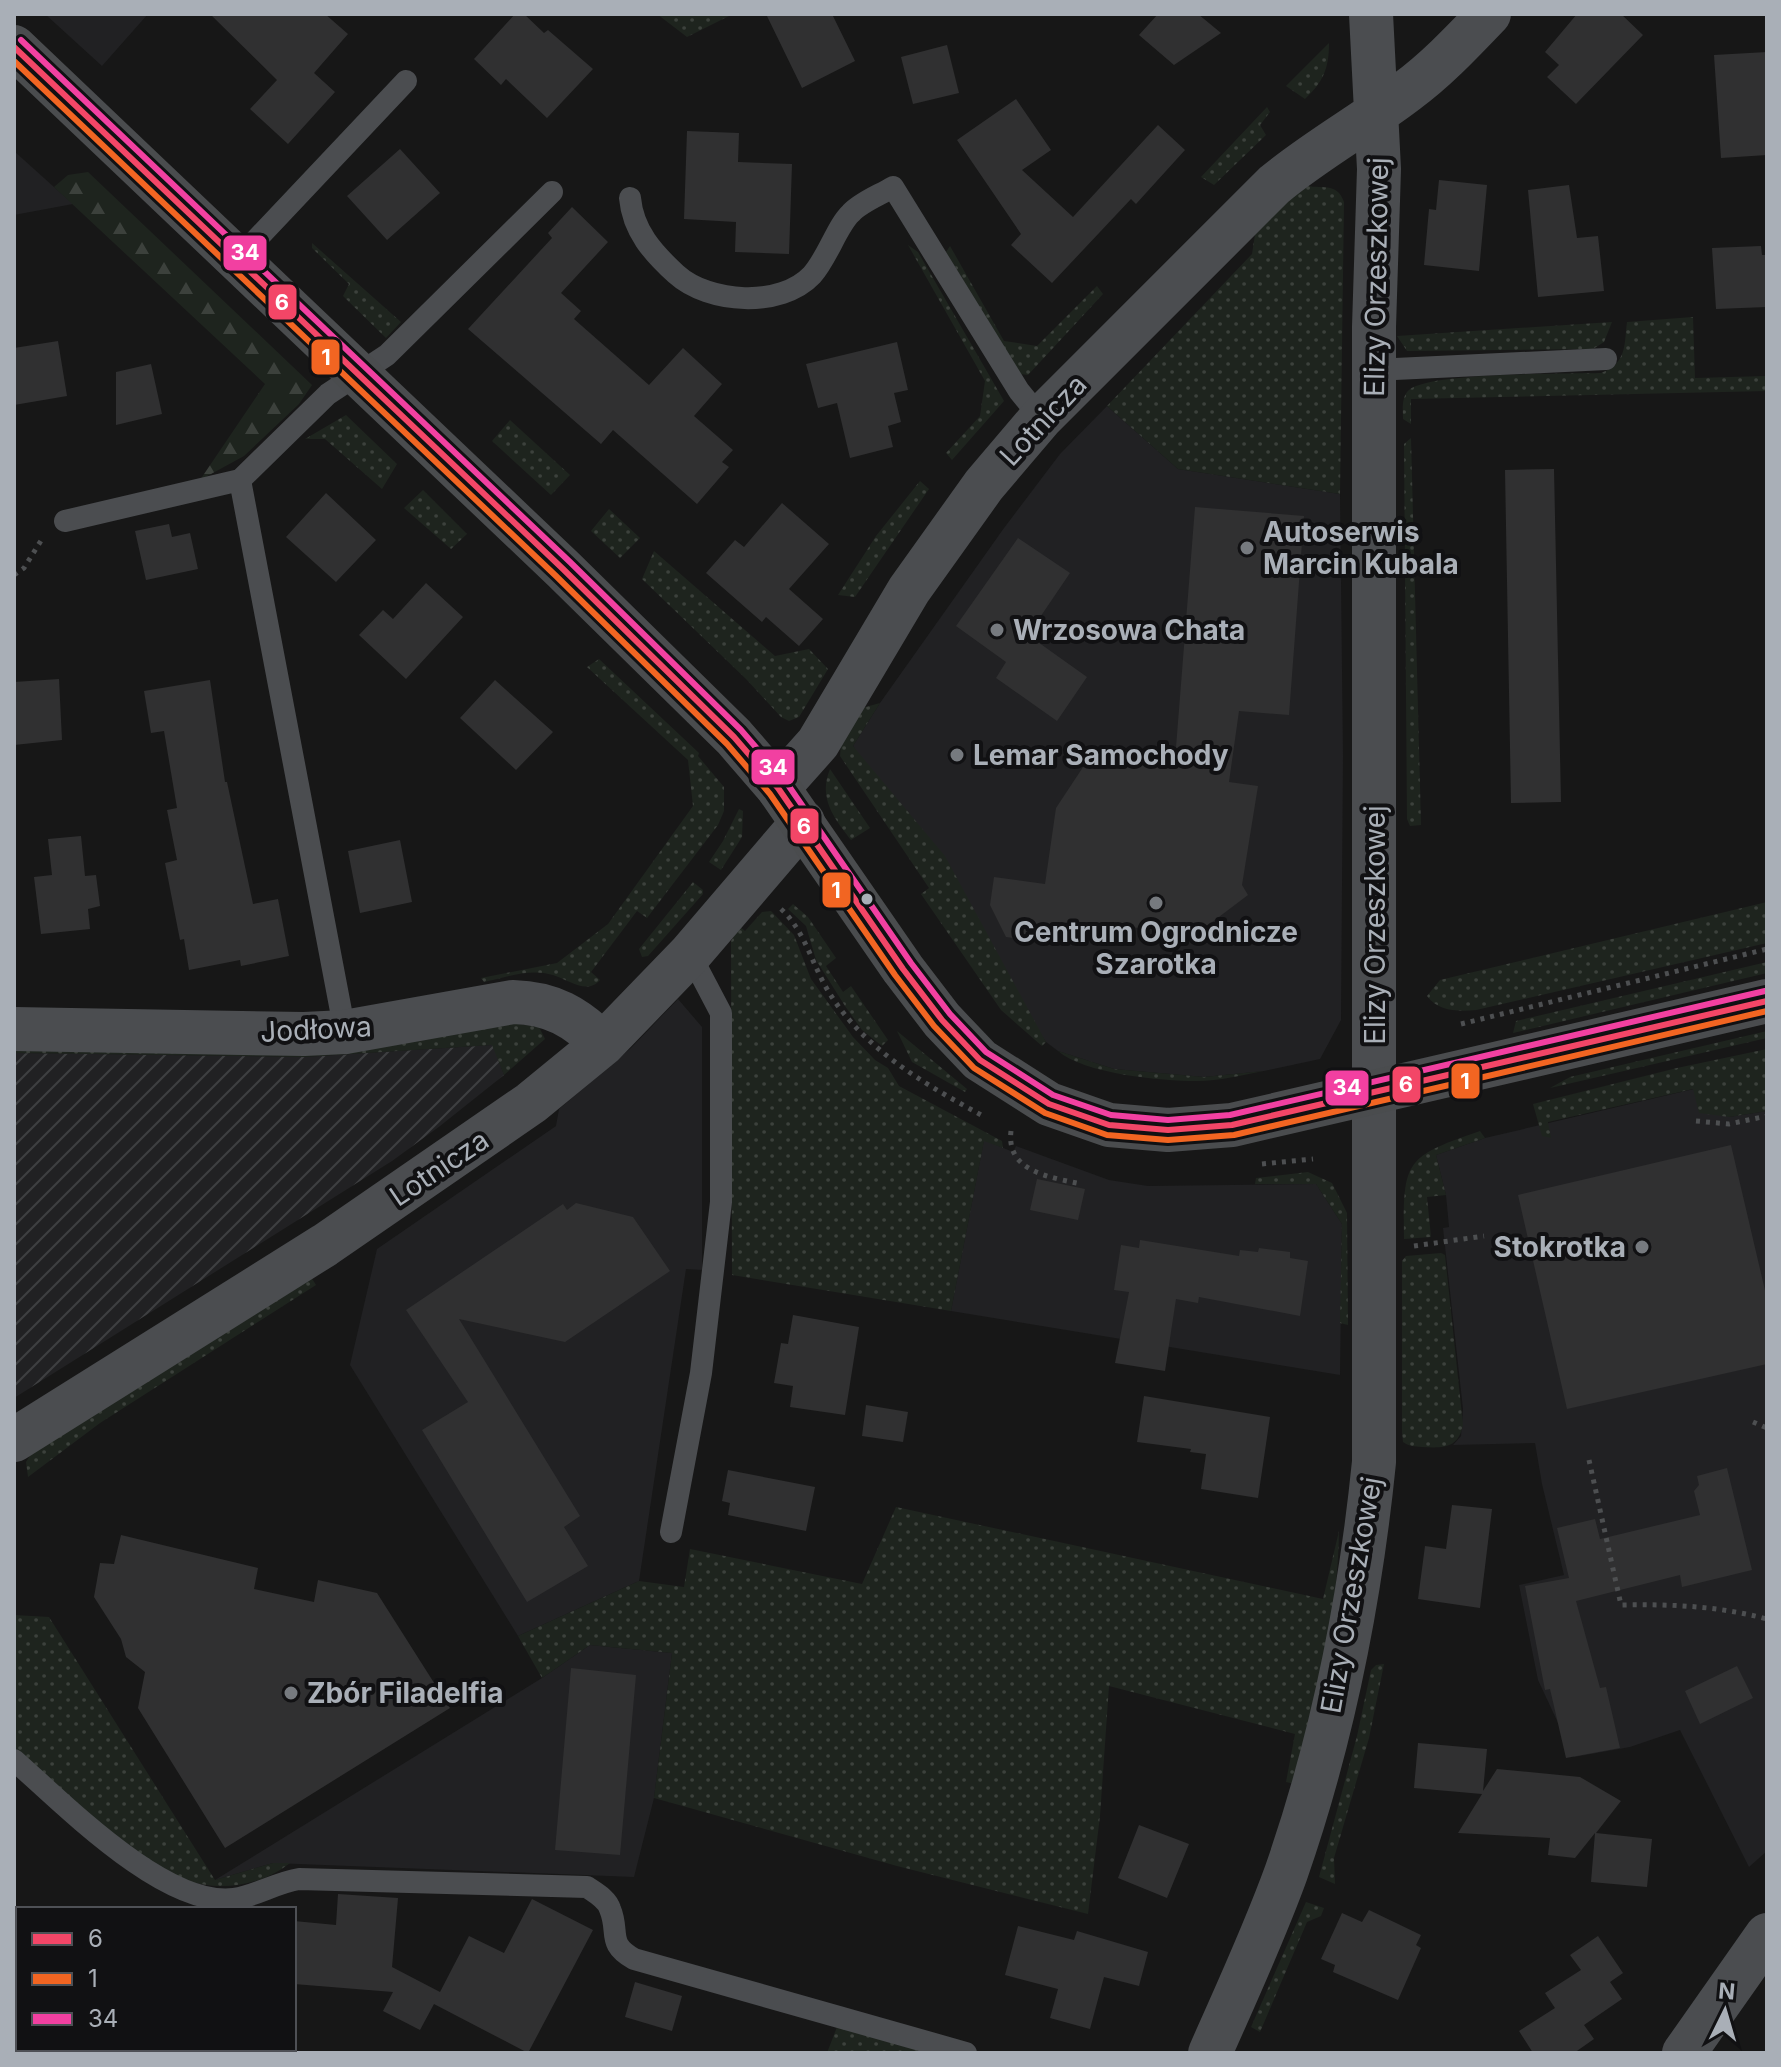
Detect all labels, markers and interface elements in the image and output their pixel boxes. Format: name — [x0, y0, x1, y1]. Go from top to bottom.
street label: Elizy Orzeszkowej — [1357, 157, 1395, 397]
line badge: 34 — [222, 234, 268, 272]
text: 34 — [230, 239, 260, 265]
line badge: 6 — [267, 283, 298, 321]
text: 6 — [275, 289, 289, 315]
line badge: 1 — [310, 338, 341, 376]
text: 1 — [321, 344, 331, 370]
street label: Lotnicza — [992, 367, 1094, 473]
place label: Autoserwis Marcin Kubala — [1263, 515, 1459, 581]
marker: Autoserwis Marcin Kubala — [1238, 539, 1256, 557]
place label: Wrzosowa Chata — [1013, 613, 1245, 647]
marker: Wrzosowa Chata — [988, 621, 1006, 639]
place label: Lemar Samochody — [973, 738, 1229, 772]
marker: Lemar Samochody — [948, 746, 966, 764]
line badge: 34 — [750, 748, 796, 786]
text: 34 — [758, 754, 788, 780]
street label: Elizy Orzeszkowej — [1358, 805, 1392, 1045]
line badge: 6 — [789, 807, 820, 845]
text: 6 — [797, 813, 811, 839]
line badge: 1 — [821, 871, 852, 909]
text: 1 — [831, 877, 841, 903]
unlabelled marker — [859, 891, 875, 907]
marker: Centrum Ogrodnicze Szarotka — [1147, 894, 1165, 912]
place label: Centrum Ogrodnicze Szarotka — [1014, 915, 1298, 981]
street label: Jodłowa — [259, 1009, 373, 1049]
line badge: 1 — [1450, 1062, 1481, 1100]
line badge: 6 — [1391, 1065, 1422, 1104]
text: 1 — [1460, 1068, 1470, 1094]
line badge: 34 — [1324, 1069, 1370, 1107]
text: 6 — [1399, 1071, 1413, 1097]
text: 34 — [1332, 1074, 1362, 1100]
street label: Lotnicza — [383, 1123, 495, 1213]
place label: Stokrotka — [1494, 1230, 1626, 1264]
marker: Stokrotka — [1633, 1238, 1651, 1256]
street label: Elizy Orzeszkowej — [1313, 1474, 1389, 1716]
place label: Zbór Filadelfia — [307, 1676, 503, 1710]
marker: Zbór Filadelfia — [282, 1684, 300, 1702]
legend — [16, 1907, 296, 2051]
text: 6 — [88, 1924, 103, 1953]
text: 1 — [88, 1964, 98, 1993]
north arrow — [1685, 1971, 1765, 2051]
text: N — [1717, 1977, 1736, 2005]
text: 34 — [88, 2004, 118, 2033]

